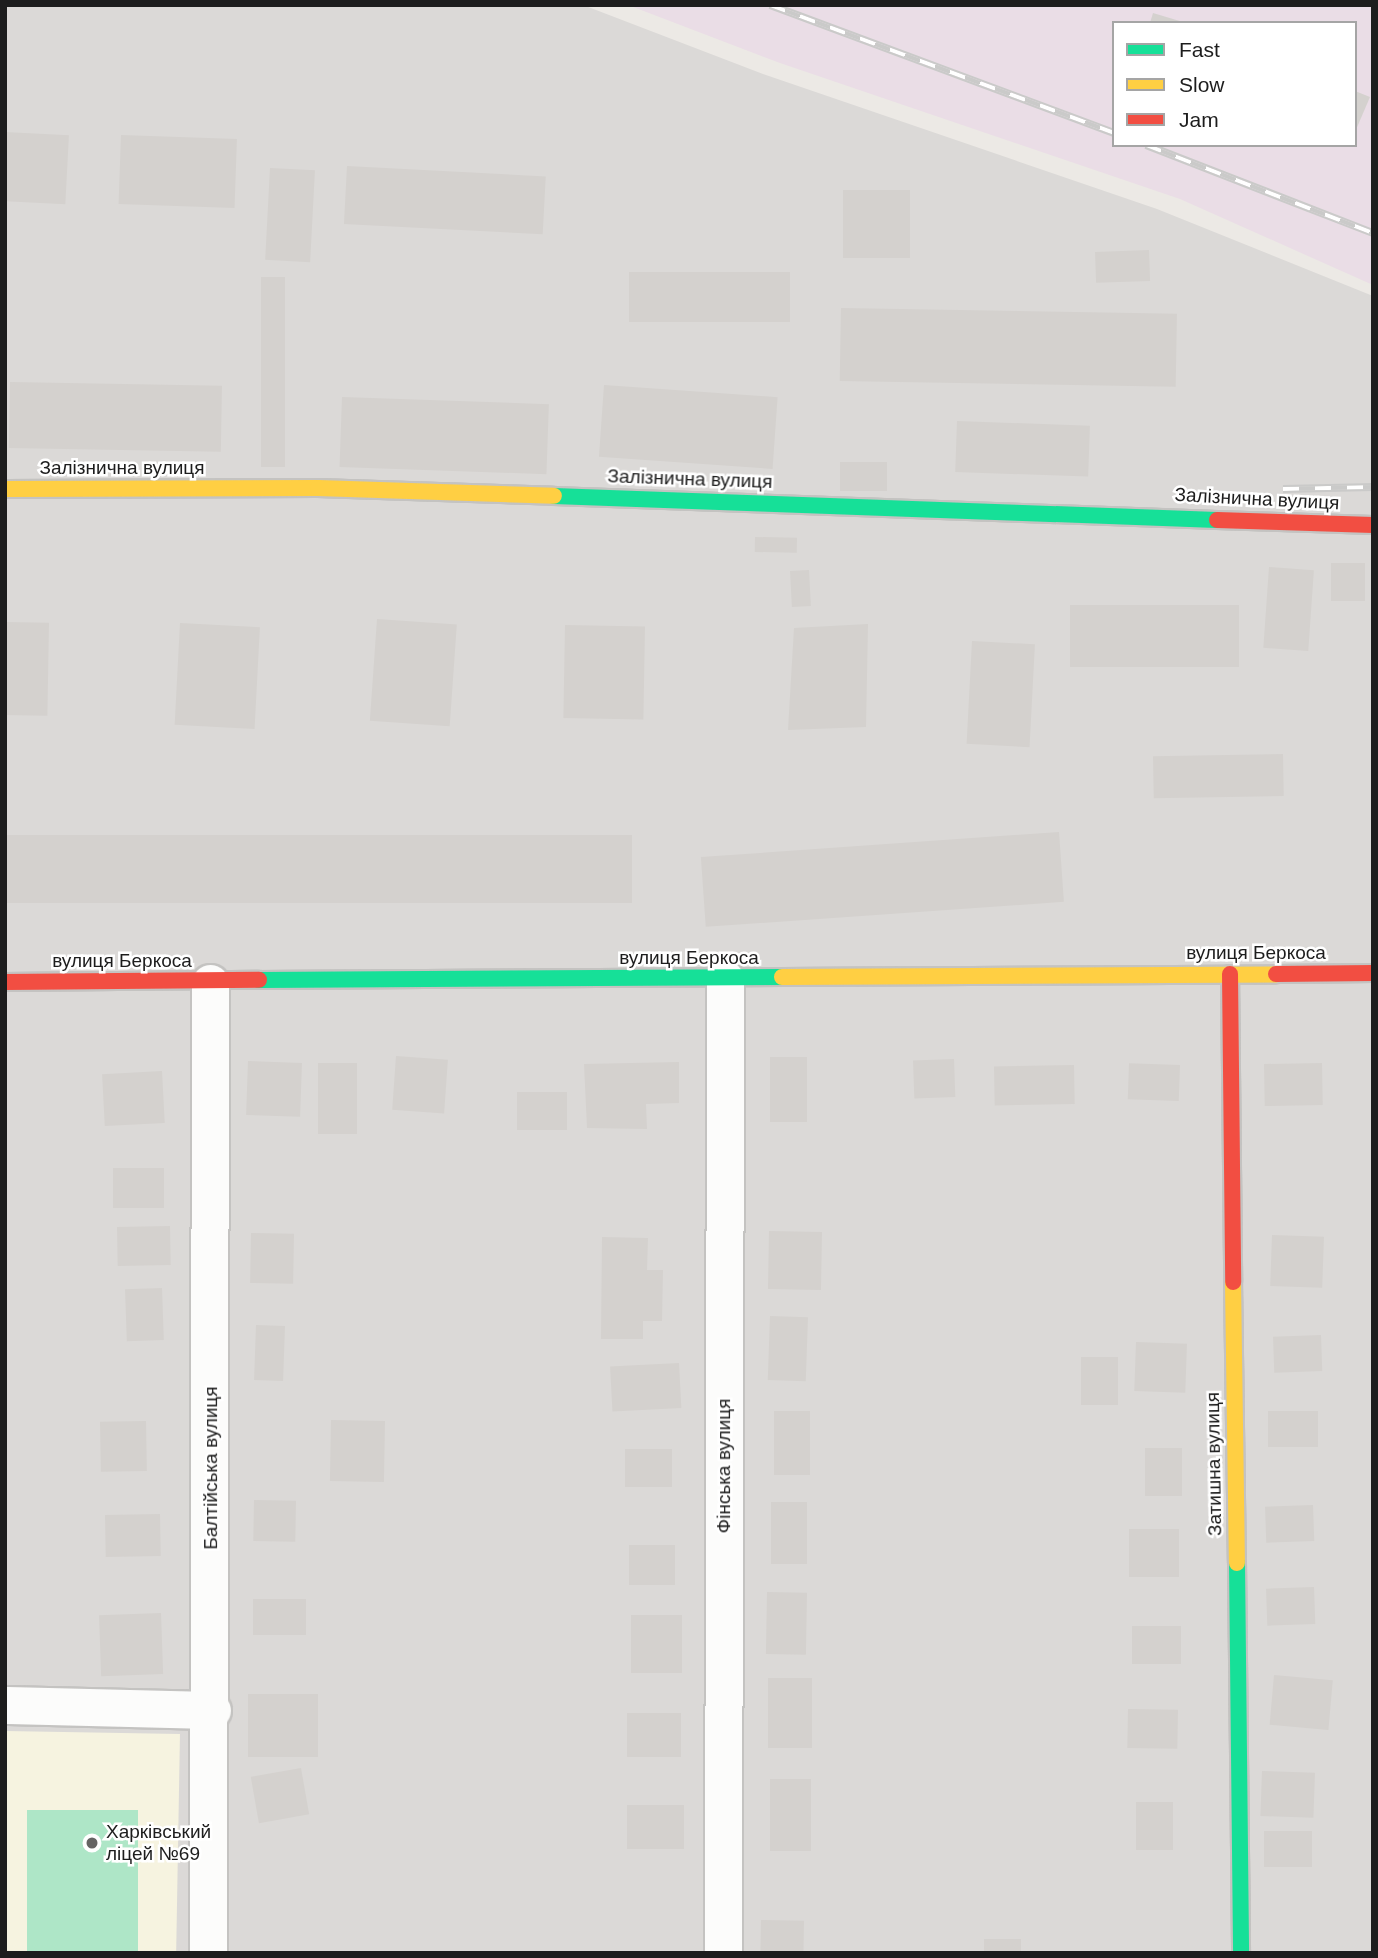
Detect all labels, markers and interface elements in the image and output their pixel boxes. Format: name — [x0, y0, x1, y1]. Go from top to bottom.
legend — [1112, 21, 1357, 147]
text: Fast — [1179, 38, 1220, 61]
text: Slow — [1179, 73, 1225, 96]
text: Jam — [1179, 108, 1219, 131]
street label: Залізнична вулиця — [39, 457, 205, 479]
street label: Залізнична вулиця — [607, 465, 773, 493]
street label: Залізнична вулиця — [1174, 483, 1340, 515]
street label: вулиця Беркоса — [1186, 942, 1326, 964]
street label: вулиця Беркоса — [619, 947, 759, 969]
street label: вулиця Беркоса — [52, 950, 192, 972]
street label: Балтійська вулиця — [200, 1386, 222, 1550]
street label: Затишна вулиця — [1201, 1392, 1227, 1536]
street label: Фінська вулиця — [713, 1399, 735, 1533]
place label: Харківський ліцей №69 — [106, 1821, 211, 1865]
marker: Харківський ліцей №69 — [84, 1835, 100, 1851]

